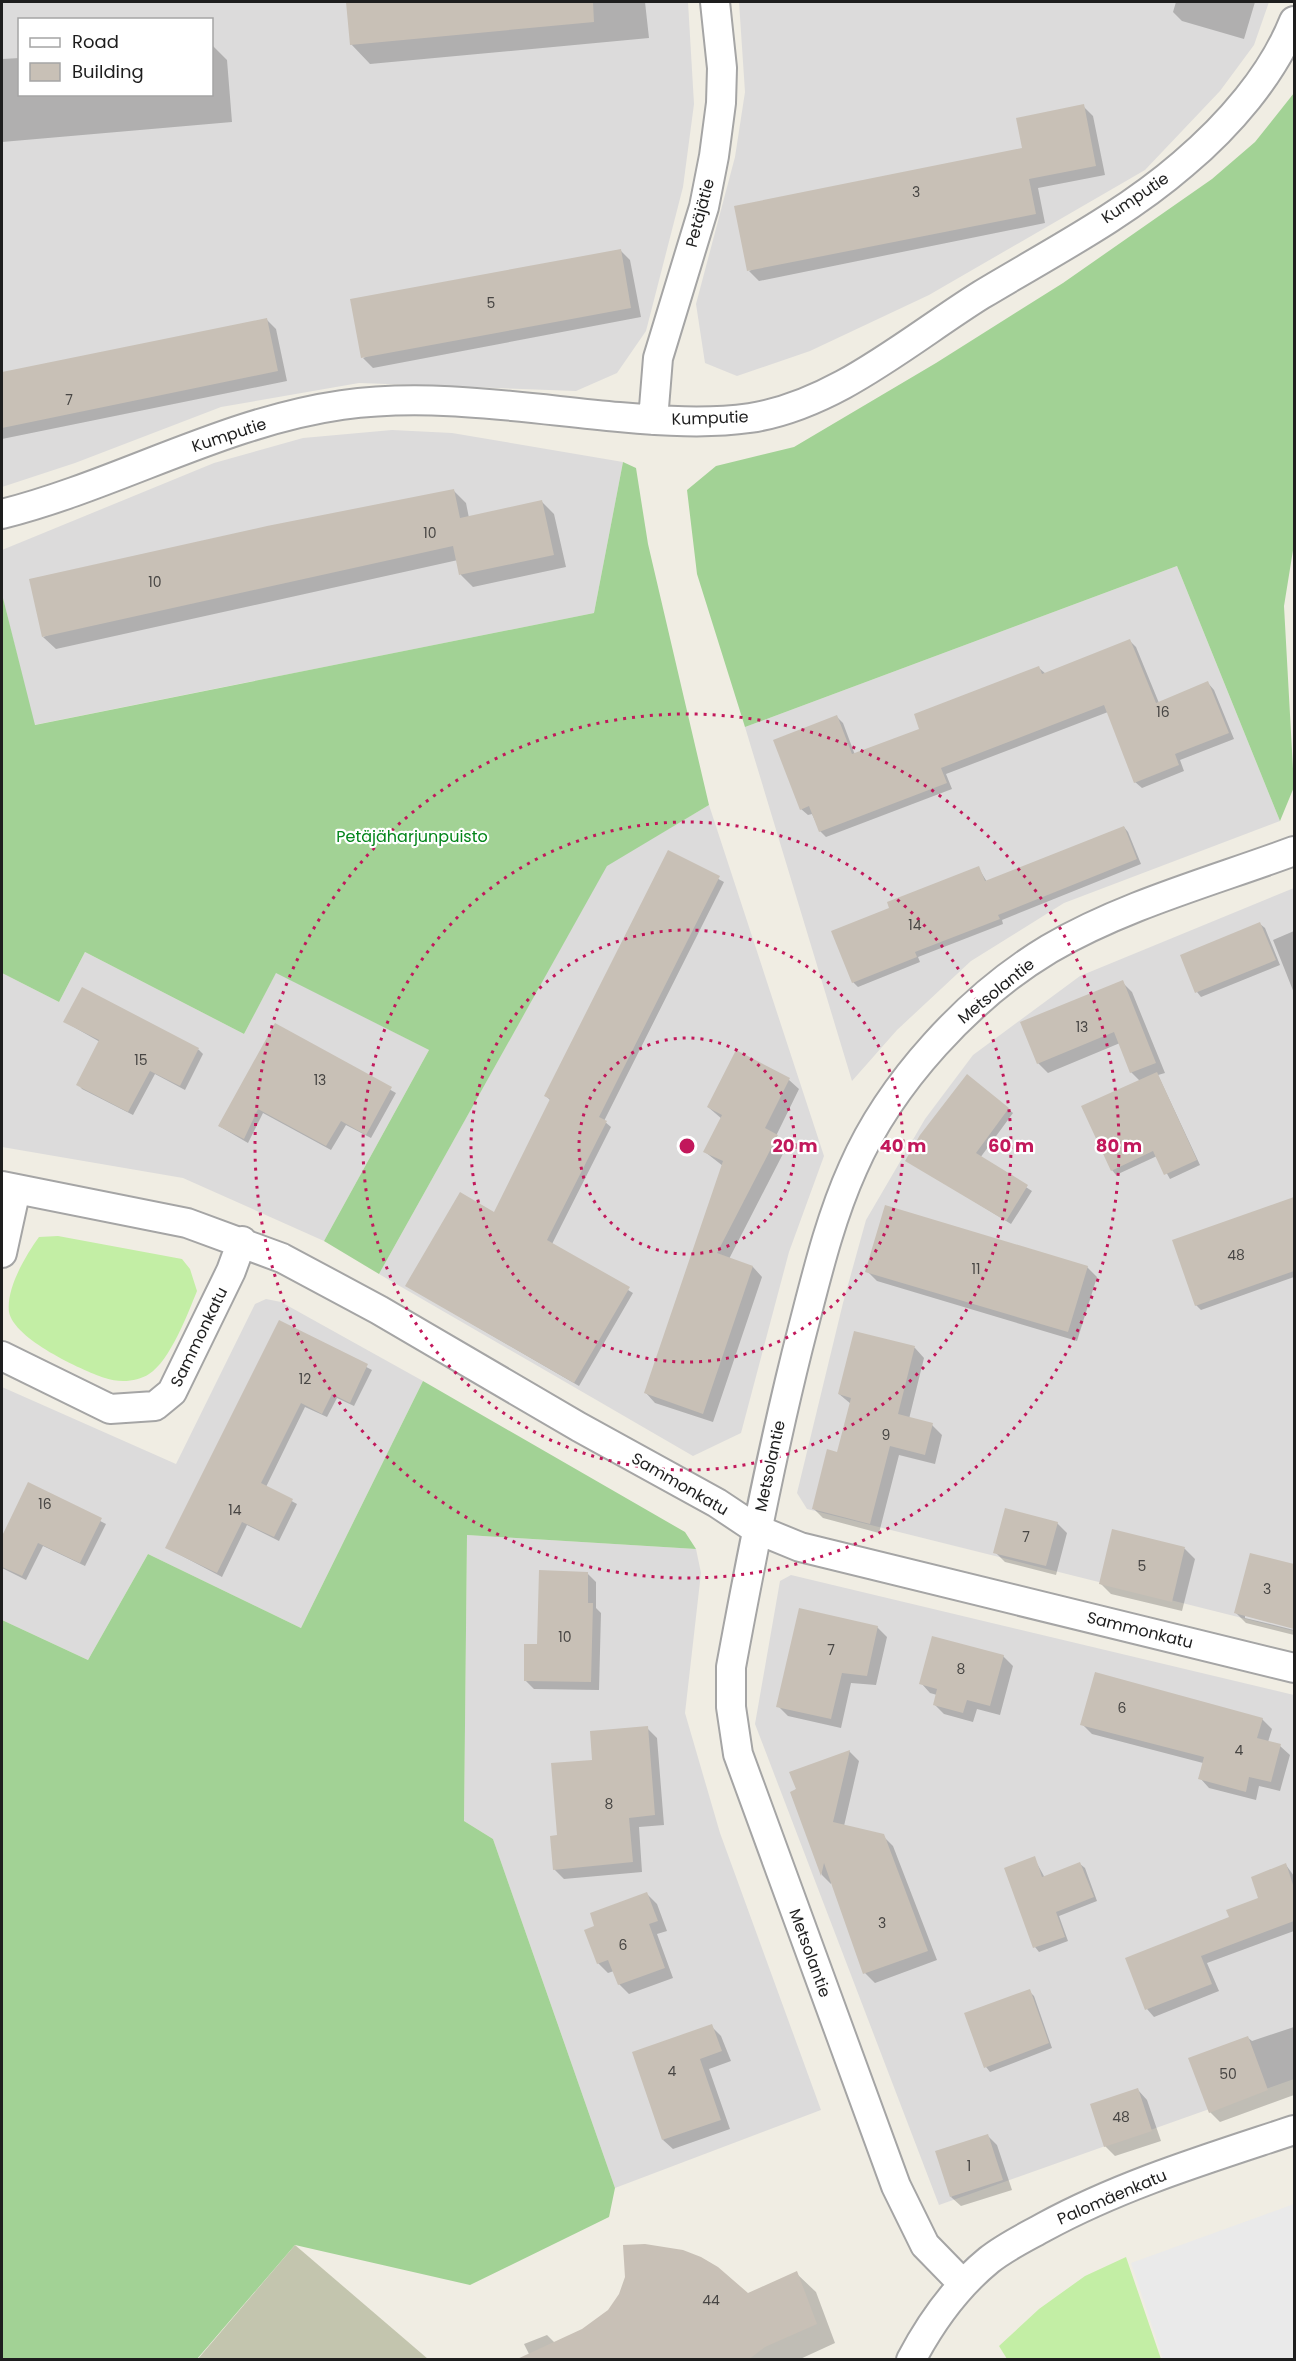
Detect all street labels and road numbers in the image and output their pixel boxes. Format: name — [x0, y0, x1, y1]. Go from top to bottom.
street label: Kumputie — [1097, 167, 1173, 229]
street label: Petäjätie — [680, 176, 720, 250]
street label: Kumputie — [671, 405, 749, 431]
street label: Kumputie — [189, 412, 269, 458]
street label: Metsolantie — [953, 953, 1039, 1029]
street label: Sammonkatu — [165, 1283, 233, 1391]
street label: Metsolantie — [749, 1418, 791, 1514]
street label: Sammonkatu — [627, 1447, 733, 1521]
street label: Sammonkatu — [1084, 1606, 1196, 1654]
street label: Metsolantie — [783, 1905, 837, 2001]
street label: Palomäenkatu — [1054, 2164, 1170, 2230]

